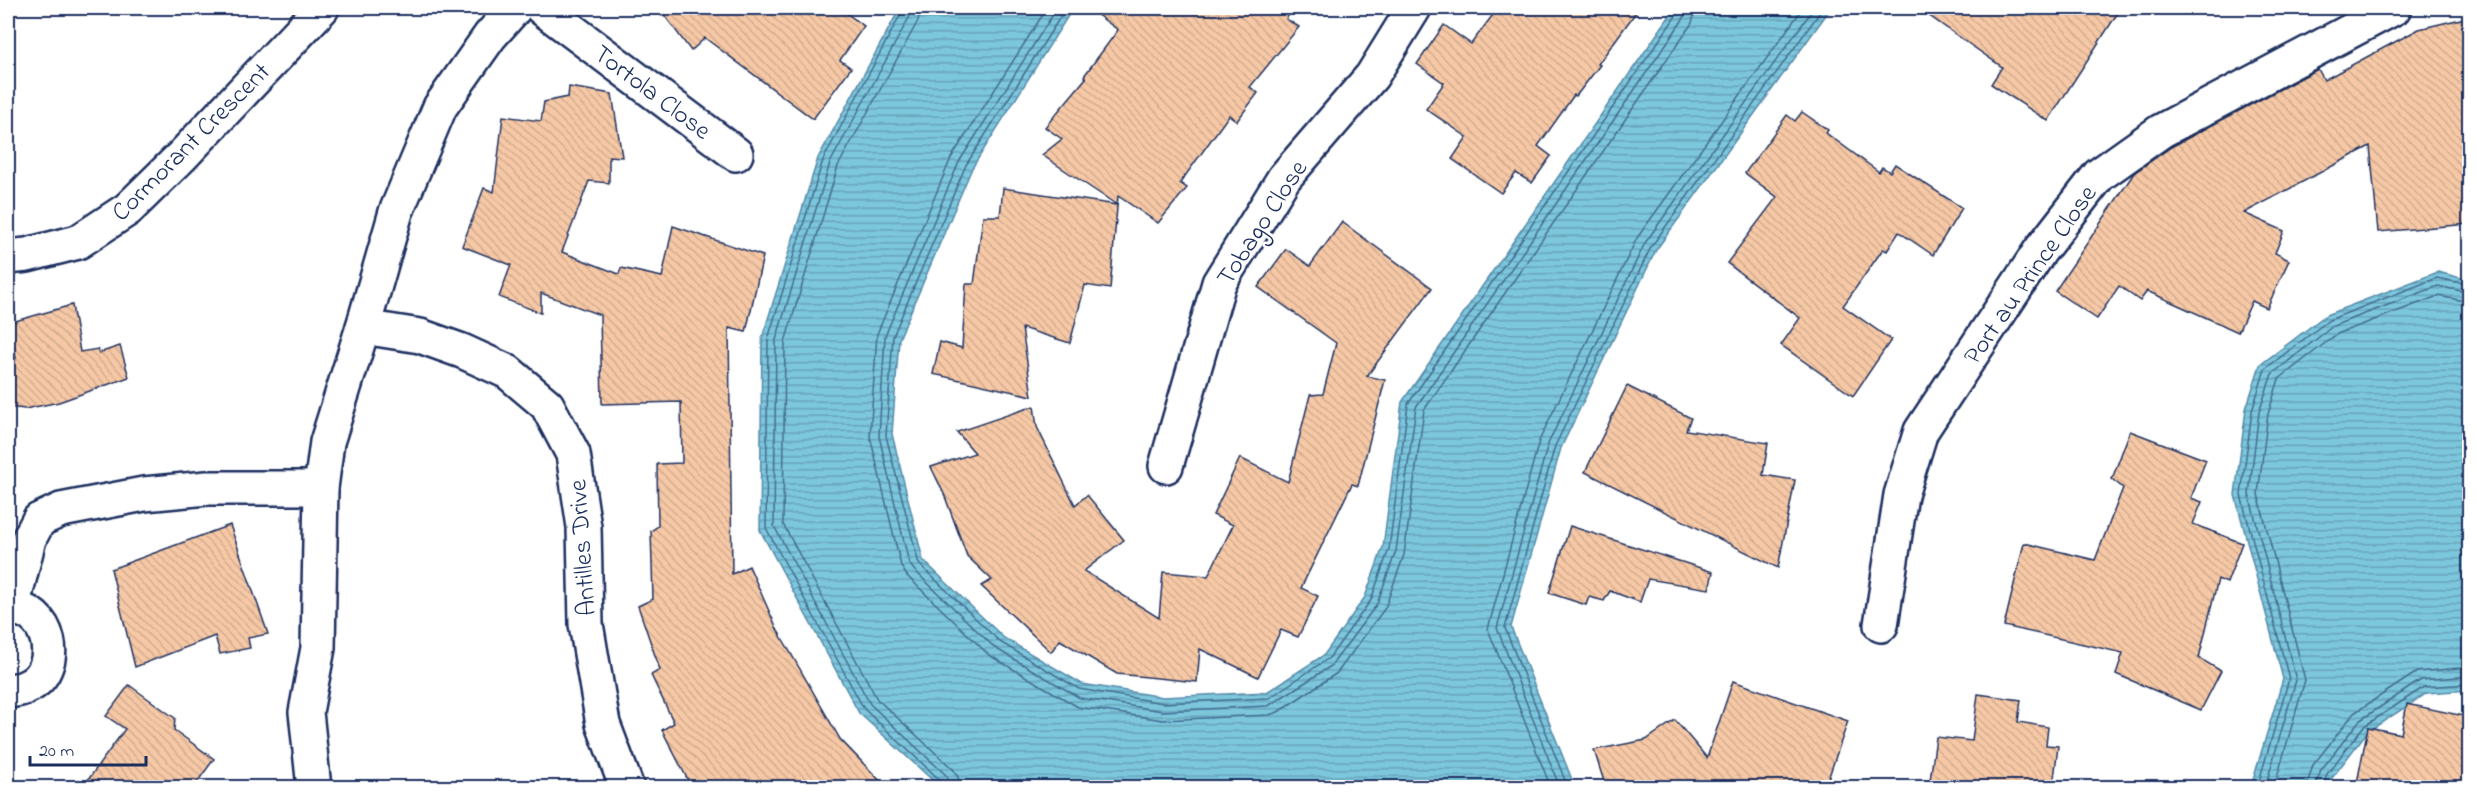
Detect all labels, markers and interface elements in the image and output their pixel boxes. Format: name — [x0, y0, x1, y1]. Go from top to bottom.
street label: Tortola Close — [584, 36, 718, 151]
street label: Cormorant Crescent — [104, 55, 281, 231]
street label: Tobago Close — [1209, 153, 1319, 294]
street label: Port au Prince Close — [1955, 178, 2108, 373]
street label: Antilles Drive — [560, 478, 608, 617]
scale bar — [30, 729, 146, 767]
text: 20 m — [39, 739, 74, 765]

